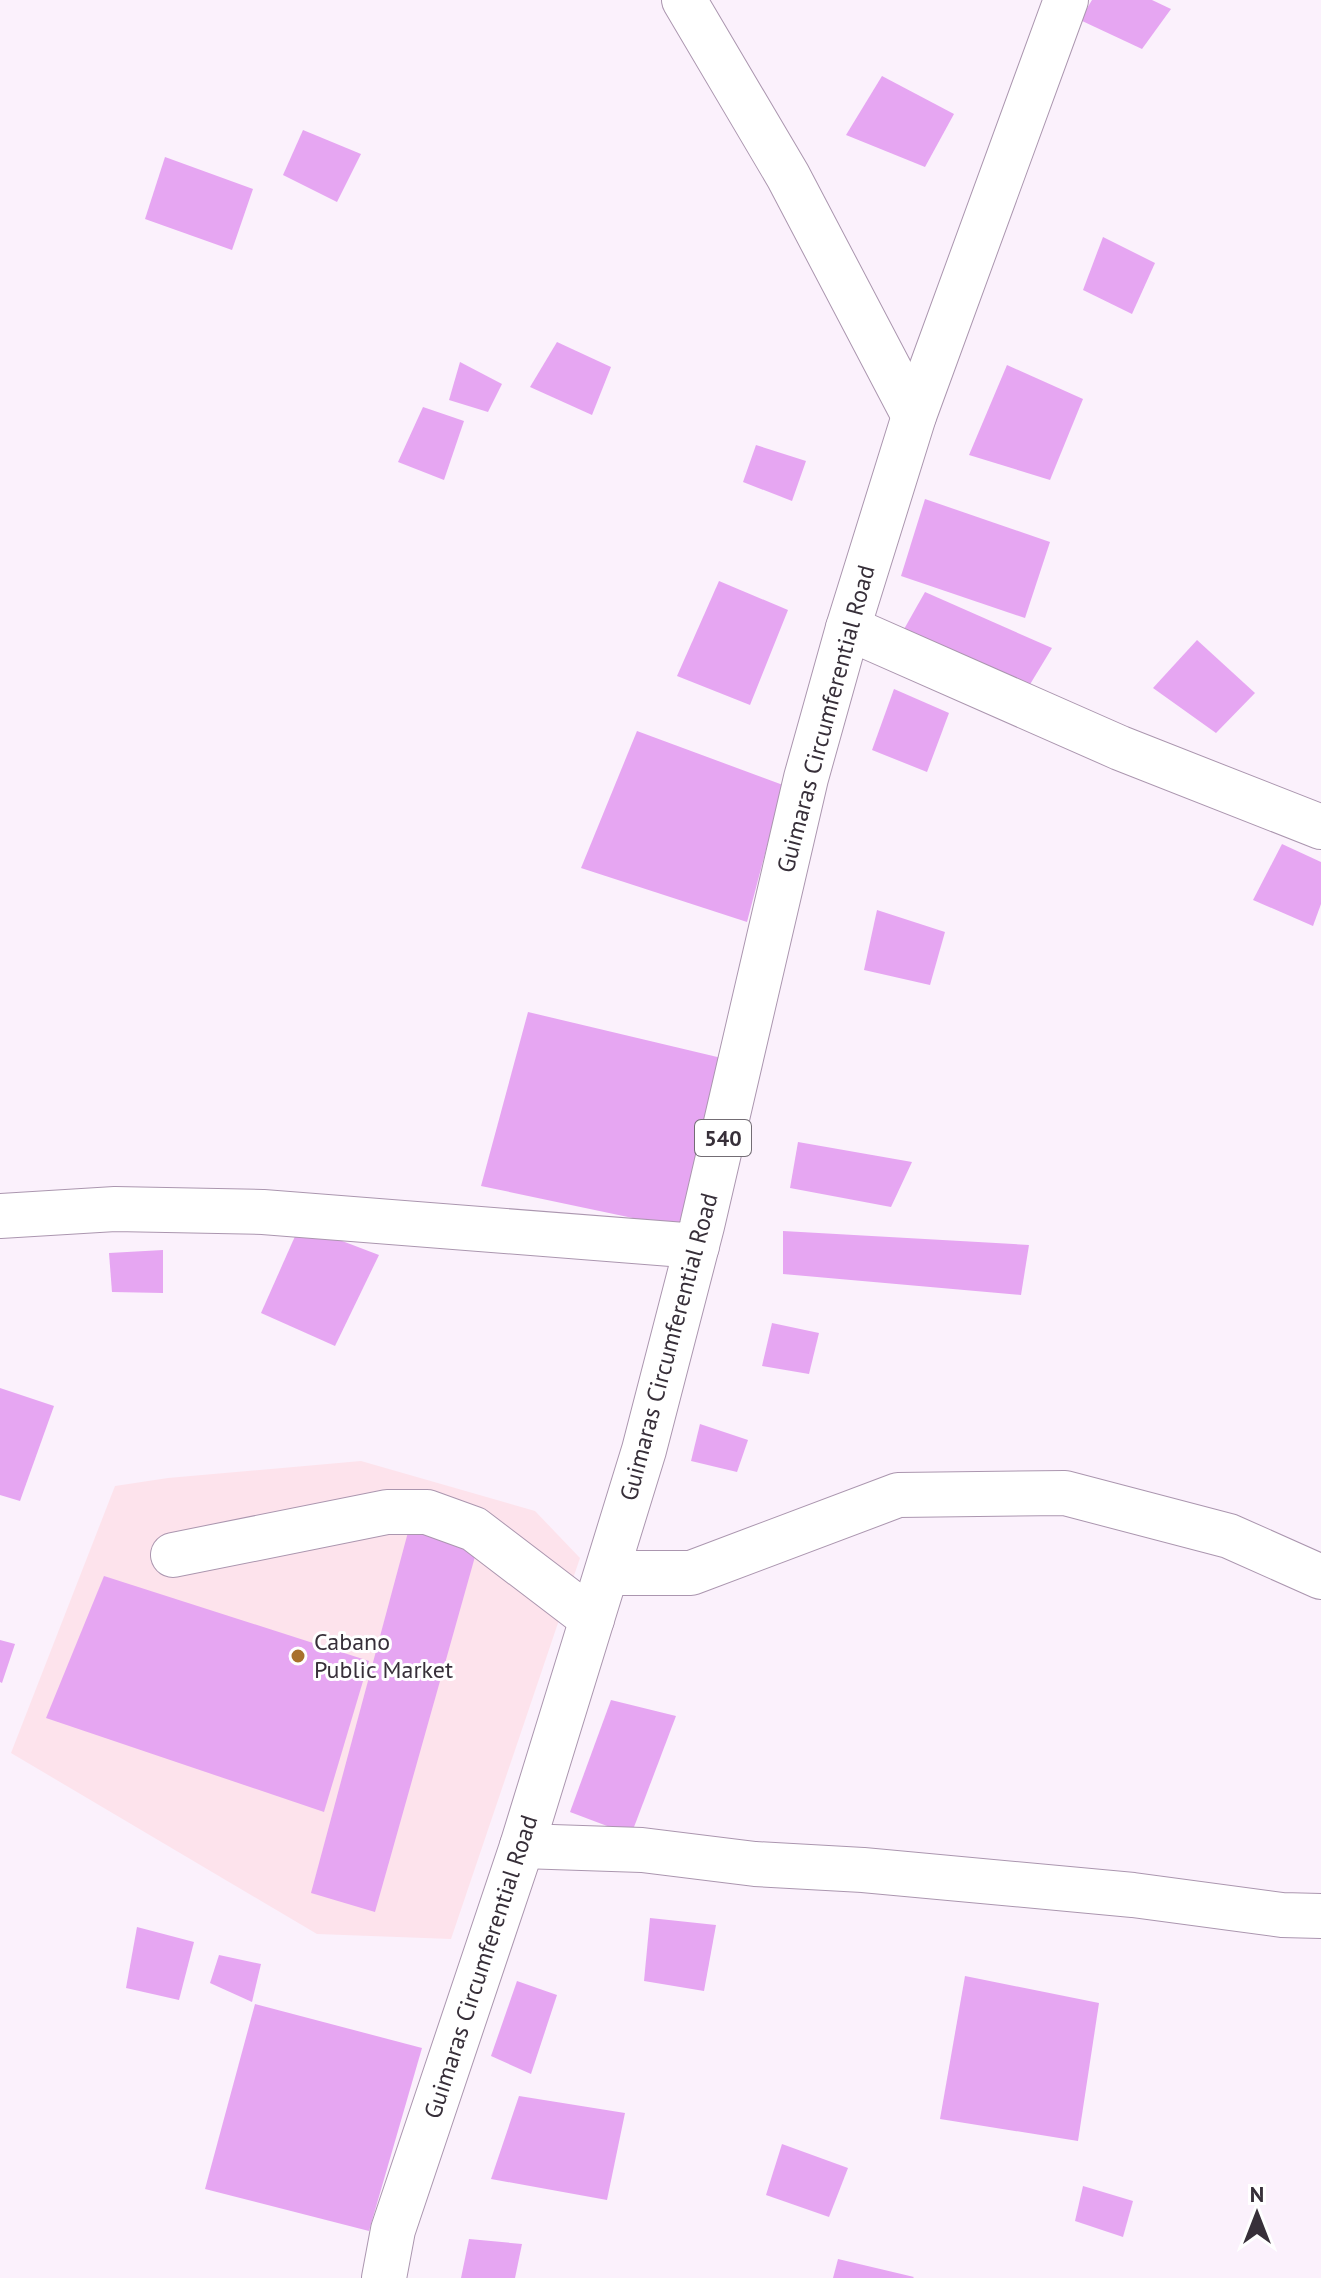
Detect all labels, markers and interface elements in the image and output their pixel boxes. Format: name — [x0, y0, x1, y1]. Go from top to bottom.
street label: Guimaras Circumferential Road — [769, 562, 882, 876]
road number: 540 — [695, 1120, 751, 1156]
street label: Guimaras Circumferential Road — [612, 1190, 725, 1504]
place label: Cabano Public Market — [314, 1626, 453, 1685]
marker: Cabano Public Market — [289, 1647, 307, 1665]
street label: Guimaras Circumferential Road — [417, 1811, 544, 2123]
north arrow — [1217, 2174, 1297, 2254]
text: N — [1250, 2180, 1264, 2208]

